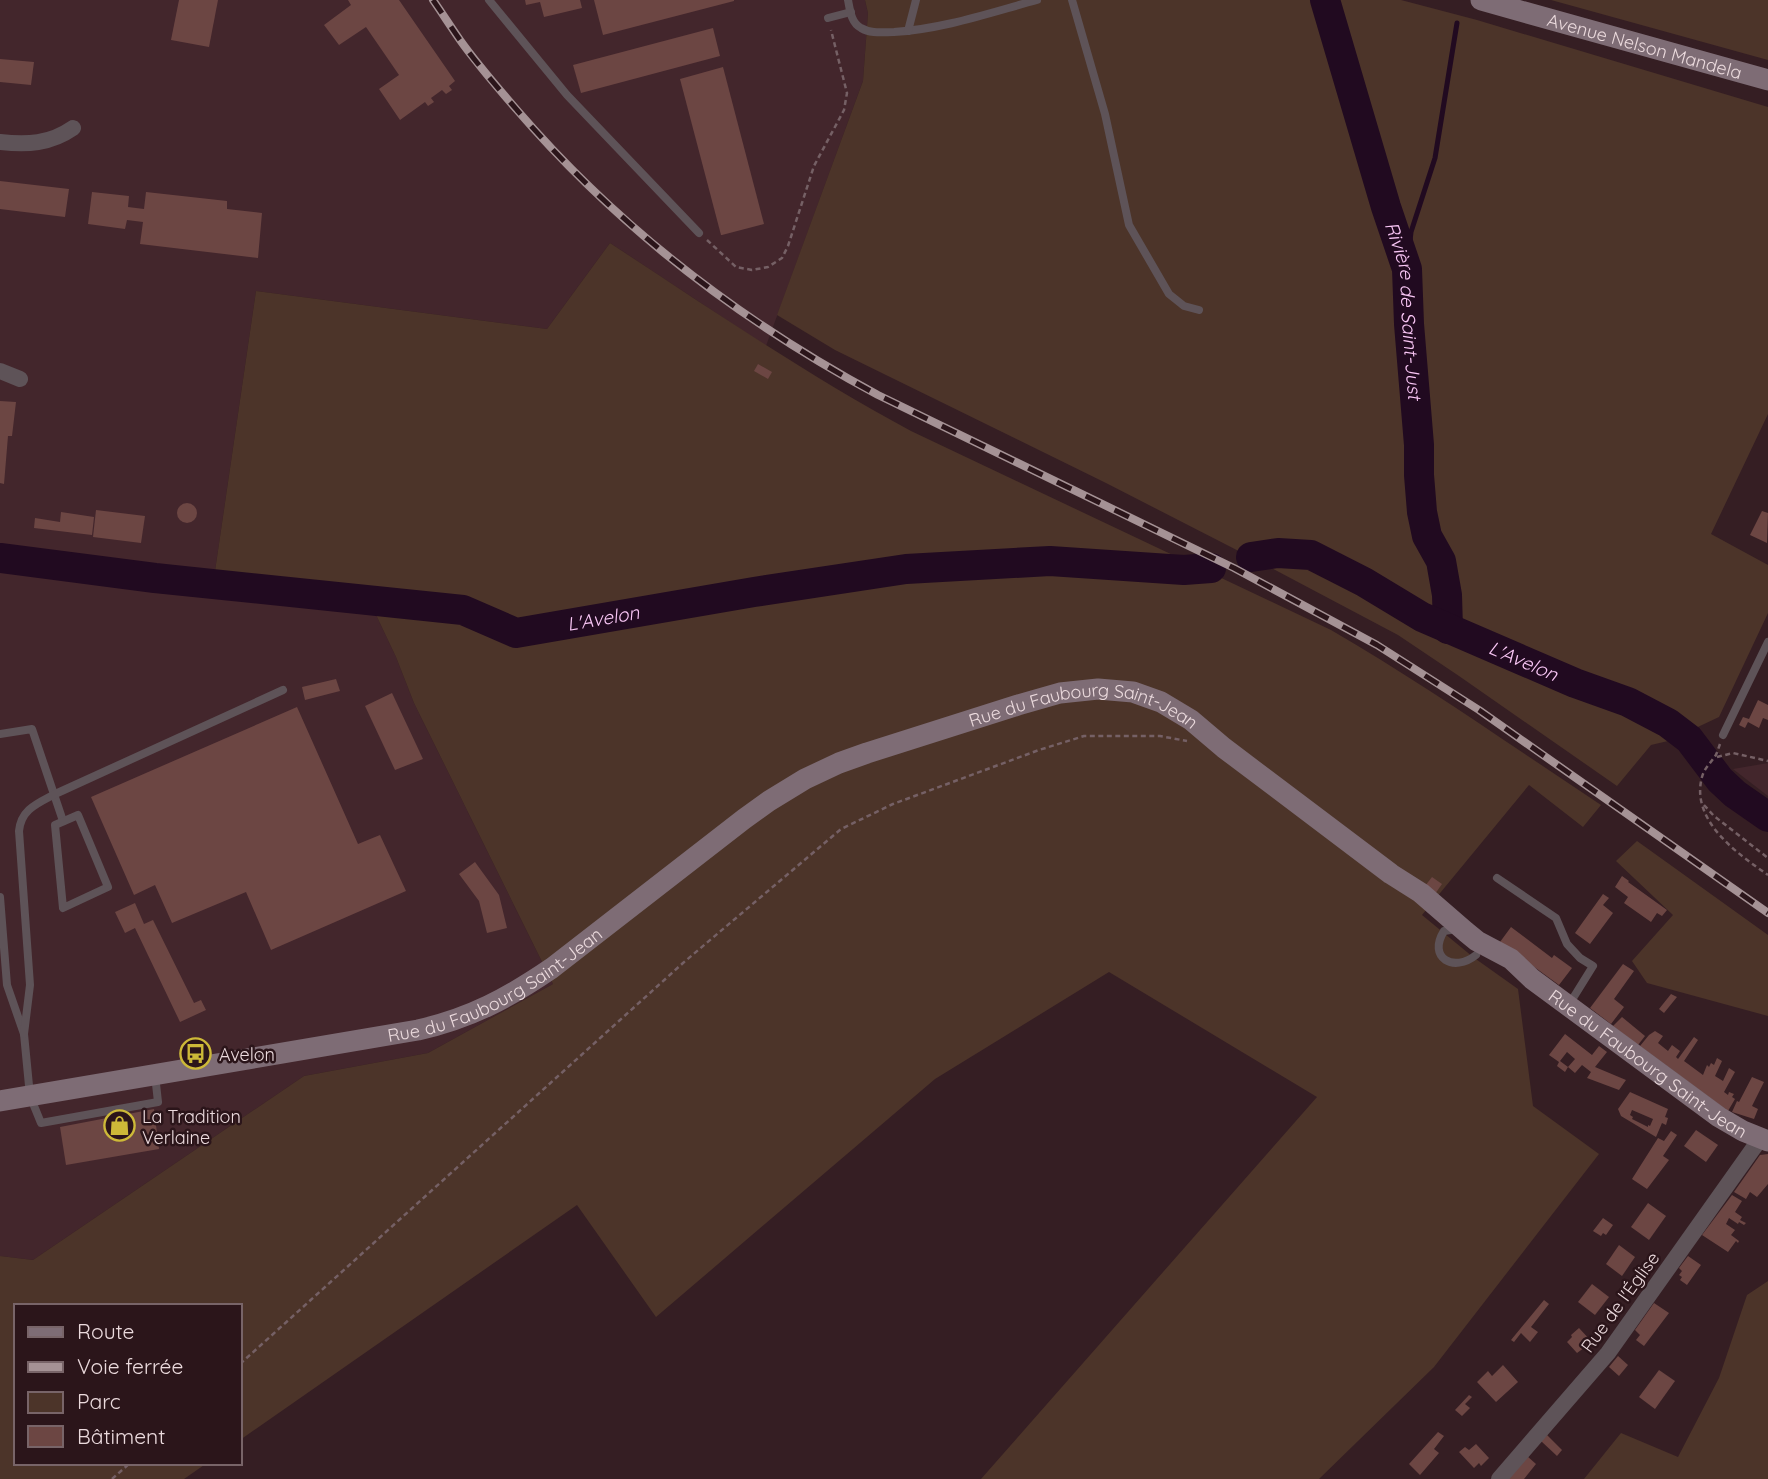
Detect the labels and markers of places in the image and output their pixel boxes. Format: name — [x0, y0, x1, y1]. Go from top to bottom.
bus stop icon: Avelon — [179, 1037, 213, 1071]
place label: Avelon — [219, 1043, 275, 1066]
place label: La Tradition Verlaine — [142, 1105, 241, 1149]
shop icon: La Tradition Verlaine — [102, 1109, 136, 1143]

